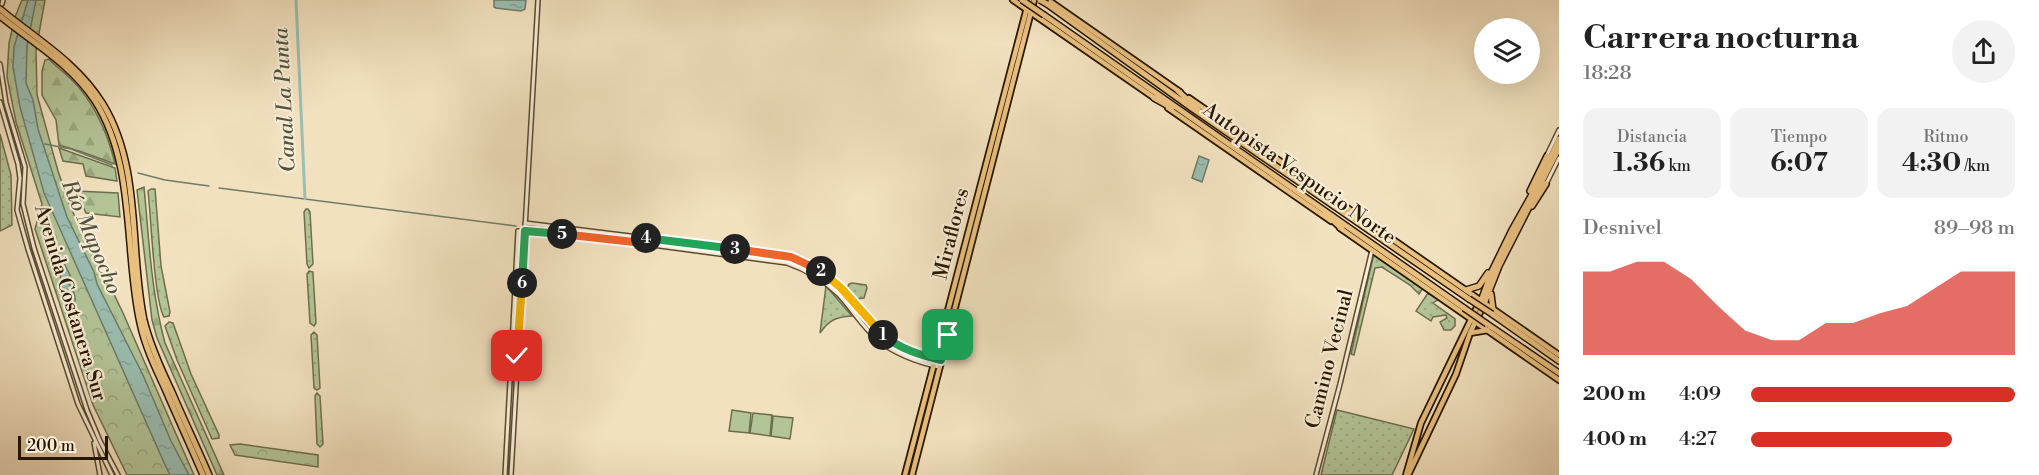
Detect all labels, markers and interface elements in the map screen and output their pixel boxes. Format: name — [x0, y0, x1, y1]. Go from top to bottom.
map controls — [1474, 18, 1540, 84]
button: layers — [1474, 18, 1540, 84]
text: Carrera nocturna — [1583, 18, 1859, 59]
button: share — [1952, 20, 2015, 83]
water label: Canal La Punta — [268, 27, 302, 173]
text: 18:28 — [1583, 61, 1632, 86]
street label: Autopista Vespucio Norte — [1197, 97, 1401, 250]
text: Distancia — [1617, 127, 1687, 147]
text: Tiempo — [1771, 127, 1827, 147]
text: Ritmo — [1924, 127, 1968, 147]
text: 1.36 — [1613, 147, 1665, 179]
text: 6:07 — [1770, 147, 1828, 179]
text: 4:30 — [1902, 147, 1961, 179]
text: km — [1665, 156, 1691, 176]
text: /km — [1961, 156, 1990, 176]
water label: Río Mapocho — [55, 175, 127, 298]
street label: Miraflores — [929, 186, 975, 282]
street label: Avenida Costanera Sur — [28, 201, 112, 405]
text: Desnivel — [1583, 216, 1662, 241]
text: 89–98 m — [1934, 216, 2015, 241]
pin: 5 — [547, 219, 577, 249]
pin: 4 — [631, 223, 661, 253]
text: 5 — [557, 224, 567, 244]
text: 4 — [641, 228, 651, 248]
pin: 3 — [720, 234, 750, 264]
text: 3 — [730, 239, 740, 259]
pin: 2 — [806, 256, 836, 286]
text: 2 — [816, 261, 826, 281]
pin: 6 — [507, 268, 537, 298]
text: 6 — [517, 273, 527, 293]
street label: Camino Vecinal — [1301, 287, 1359, 431]
pin — [922, 309, 973, 360]
icon: arrive — [931, 318, 964, 351]
pin: 1 — [868, 320, 898, 350]
text: 1 — [879, 325, 887, 345]
pin — [491, 330, 542, 381]
icon: check — [500, 339, 533, 372]
text: 200 m — [1583, 382, 1646, 407]
text: 4:09 — [1679, 382, 1721, 407]
text: 400 m — [1583, 427, 1647, 452]
text: 4:27 — [1679, 427, 1717, 452]
scale bar — [18, 433, 108, 460]
text: 200 m — [27, 436, 75, 456]

